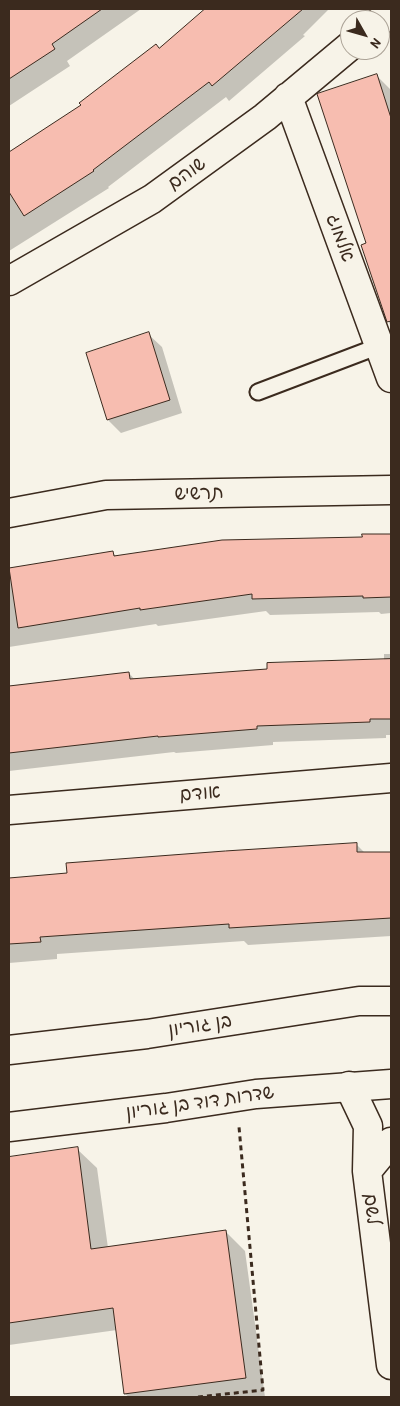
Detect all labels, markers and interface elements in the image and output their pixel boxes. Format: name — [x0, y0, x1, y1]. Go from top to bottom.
north arrow — [340, 10, 390, 60]
text: N — [367, 35, 386, 53]
street label: שוהם — [163, 152, 211, 196]
street label: אלמוג — [321, 211, 359, 265]
street label: תרשיש — [174, 482, 224, 506]
street label: אודם — [179, 781, 221, 807]
street label: בן גוריון — [167, 1010, 233, 1042]
street label: שדרות דוד בן גוריון — [124, 1081, 276, 1125]
street label: לשם — [358, 1192, 384, 1226]

